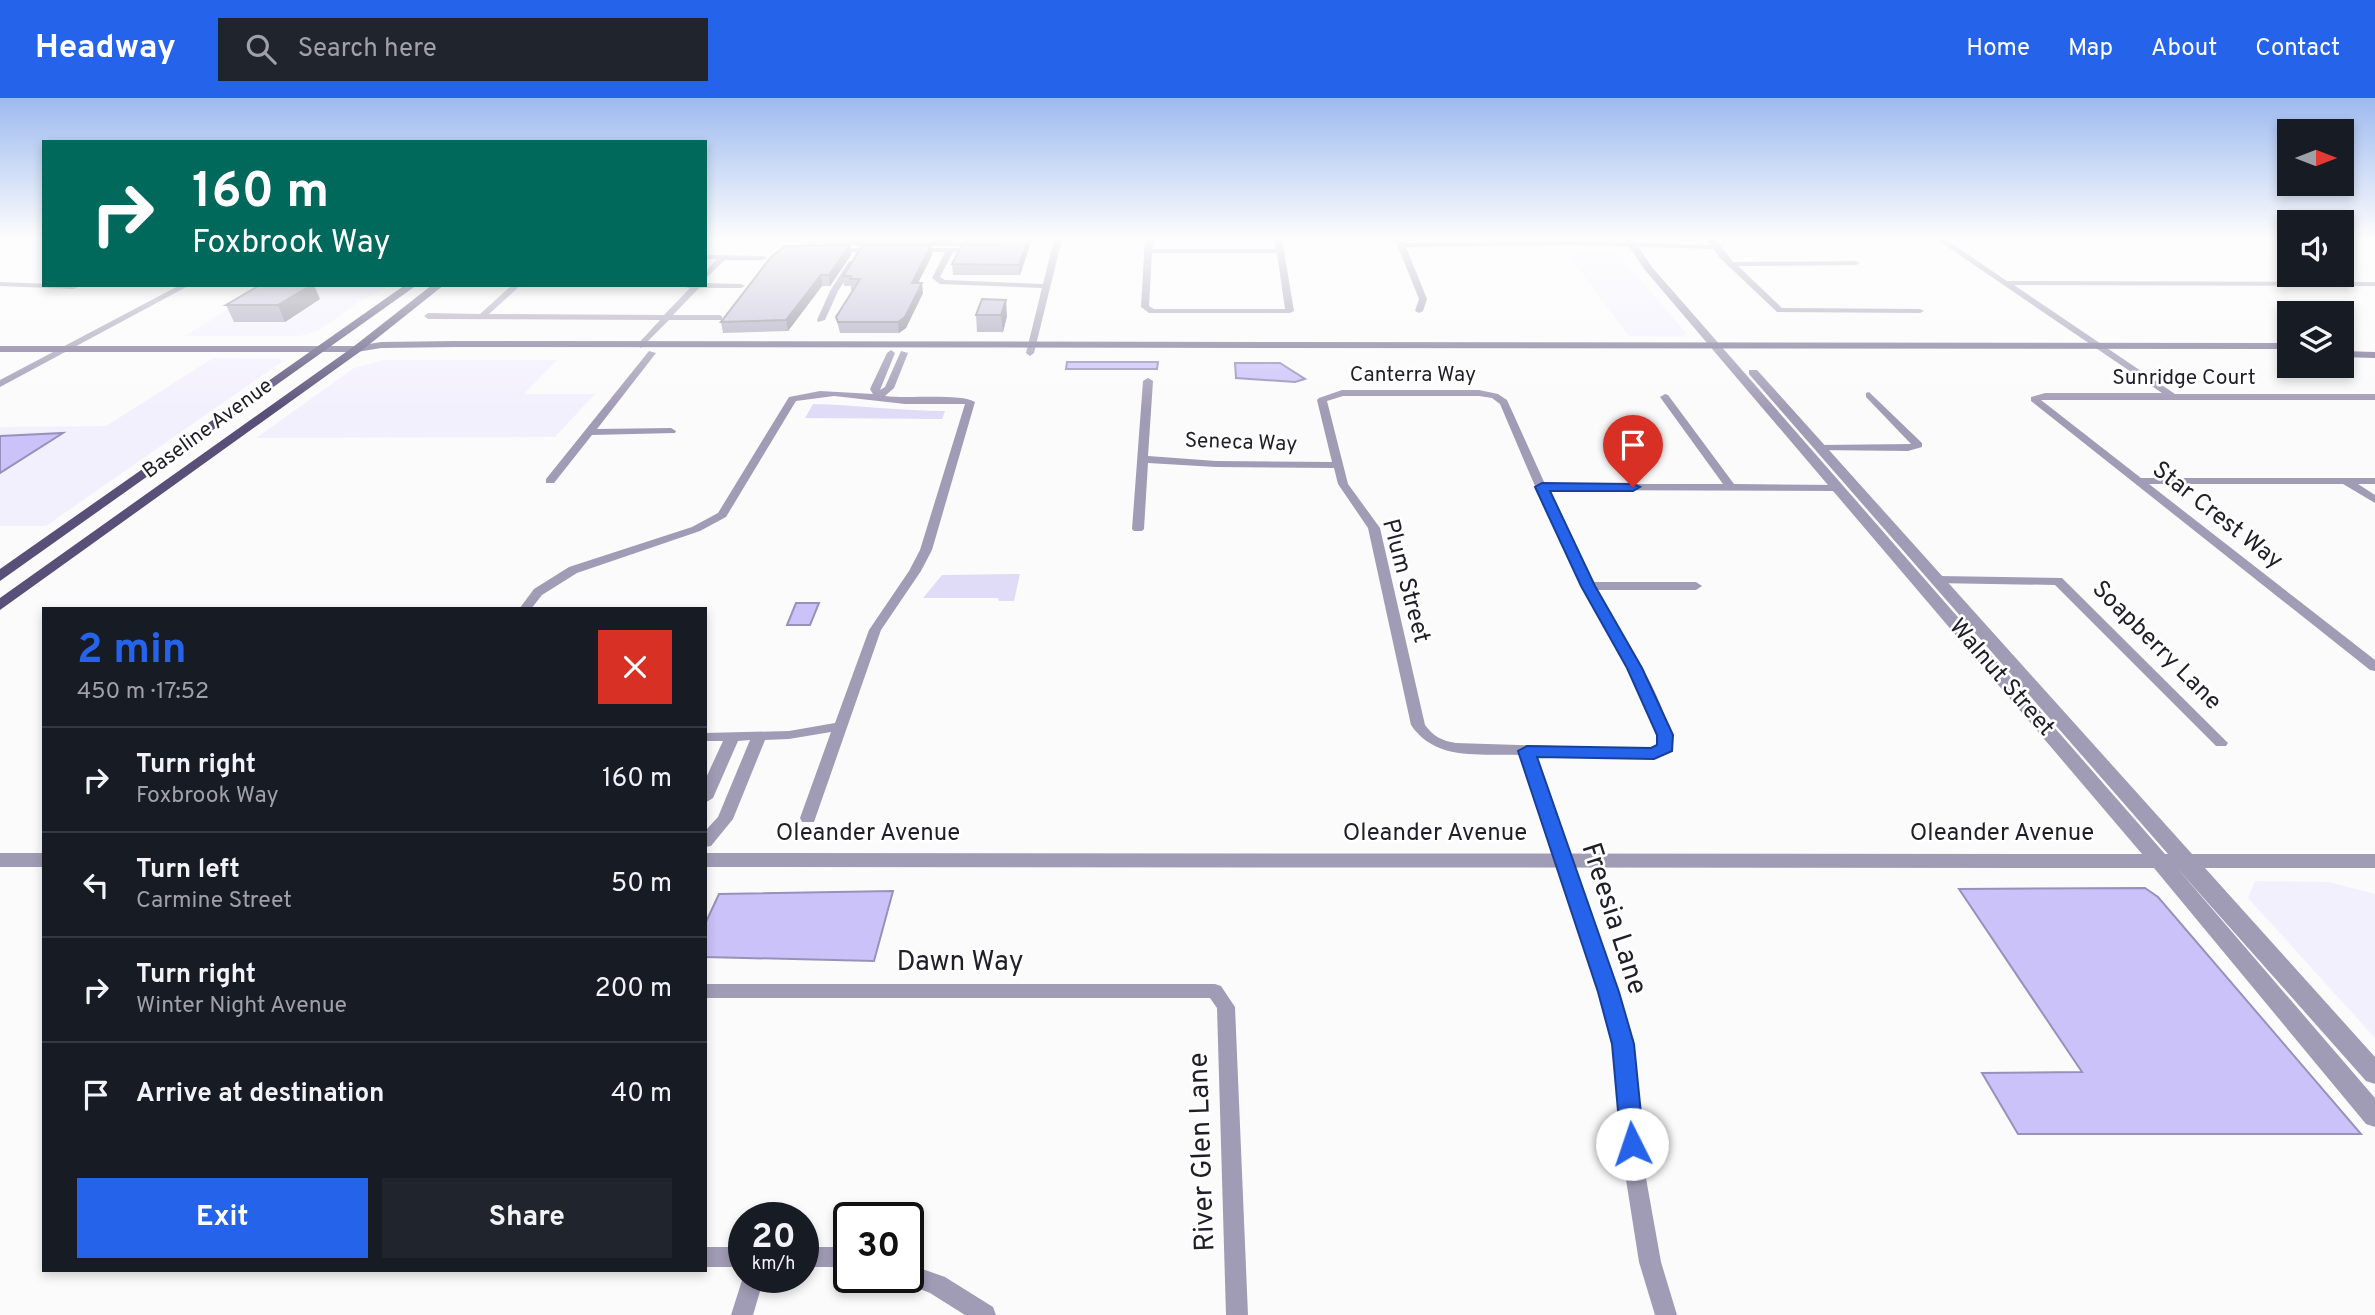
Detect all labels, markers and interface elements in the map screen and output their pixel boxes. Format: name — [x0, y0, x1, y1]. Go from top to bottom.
search box — [218, 18, 708, 81]
text: Headway — [35, 28, 176, 70]
icon: search — [242, 30, 280, 68]
text: Search here — [298, 33, 437, 66]
text: Home — [1966, 34, 2030, 64]
text: Map — [2068, 34, 2113, 64]
text: About — [2151, 34, 2217, 64]
text: Contact — [2255, 34, 2340, 64]
north arrow — [2277, 119, 2354, 196]
map controls — [2277, 119, 2354, 378]
text: 160 m — [192, 163, 329, 225]
icon: right — [77, 168, 168, 259]
button: sound — [2277, 210, 2354, 287]
text: Foxbrook Way — [192, 224, 391, 264]
button: layers — [2277, 301, 2354, 378]
street label: Canterra Way — [1350, 362, 1476, 389]
street label: Sunridge Court — [2112, 365, 2256, 392]
street label: Baseline Avenue — [138, 373, 278, 485]
pin — [1603, 415, 1663, 487]
icon: arrive — [1614, 426, 1652, 464]
street label: Seneca Way — [1184, 428, 1298, 458]
street label: Star Crest Way — [2146, 456, 2288, 576]
street label: Plum Street — [1374, 516, 1436, 646]
street label: Soapberry Lane — [2085, 575, 2227, 717]
street label: Walnut Street — [1942, 613, 2060, 743]
text: 2 min — [77, 625, 187, 678]
button: close — [598, 630, 672, 704]
text: 450 m · 17:52 — [77, 678, 209, 707]
text: Turn right — [136, 749, 256, 782]
icon: right — [77, 761, 115, 799]
text: 160 m — [602, 763, 672, 796]
text: Foxbrook Way — [136, 782, 279, 811]
street label: Oleander Avenue — [776, 819, 960, 849]
street label: Oleander Avenue — [1343, 819, 1527, 849]
street label: Oleander Avenue — [1910, 819, 2094, 849]
street label: Freesia Lane — [1572, 838, 1654, 1000]
text: Turn left — [136, 854, 240, 887]
icon: left — [77, 866, 115, 904]
text: 50 m — [611, 868, 672, 901]
text: Carmine Street — [136, 887, 292, 916]
street label: Dawn Way — [896, 945, 1024, 981]
text: Turn right — [136, 959, 256, 992]
icon: right — [77, 971, 115, 1009]
text: 200 m — [595, 973, 672, 1006]
text: Winter Night Avenue — [136, 992, 347, 1021]
street label: River Glen Lane — [1182, 1052, 1224, 1252]
icon: arrive — [77, 1076, 115, 1114]
text: Arrive at destination — [136, 1078, 384, 1111]
text: 40 m — [611, 1078, 672, 1111]
position arrow — [1595, 1107, 1669, 1181]
button: Exit — [77, 1178, 368, 1258]
button: Share — [382, 1178, 672, 1258]
speed limit sign: 30 — [833, 1202, 924, 1293]
text: 20 — [751, 1216, 796, 1260]
text: km/h — [752, 1253, 795, 1276]

